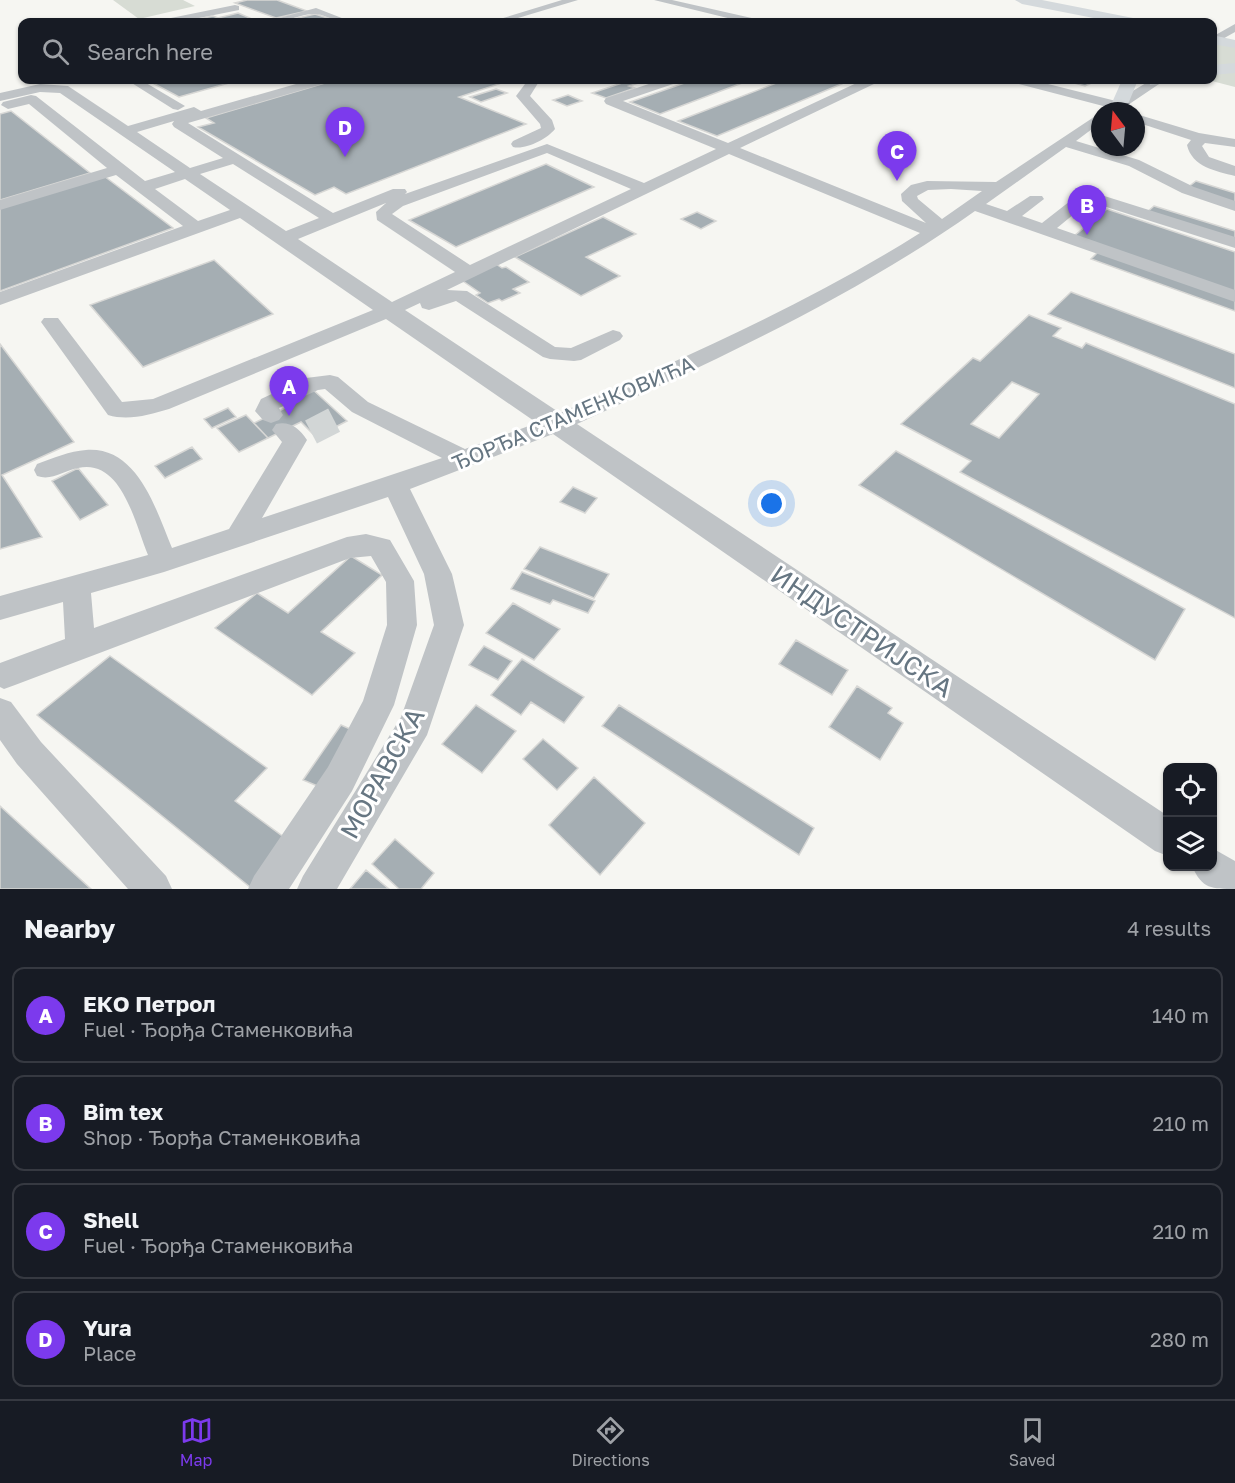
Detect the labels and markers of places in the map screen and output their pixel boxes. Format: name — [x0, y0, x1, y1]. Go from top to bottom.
pin: D — [326, 108, 364, 157]
pin: C — [878, 132, 916, 181]
pin: B — [1068, 186, 1106, 235]
pin: A — [270, 366, 308, 416]

